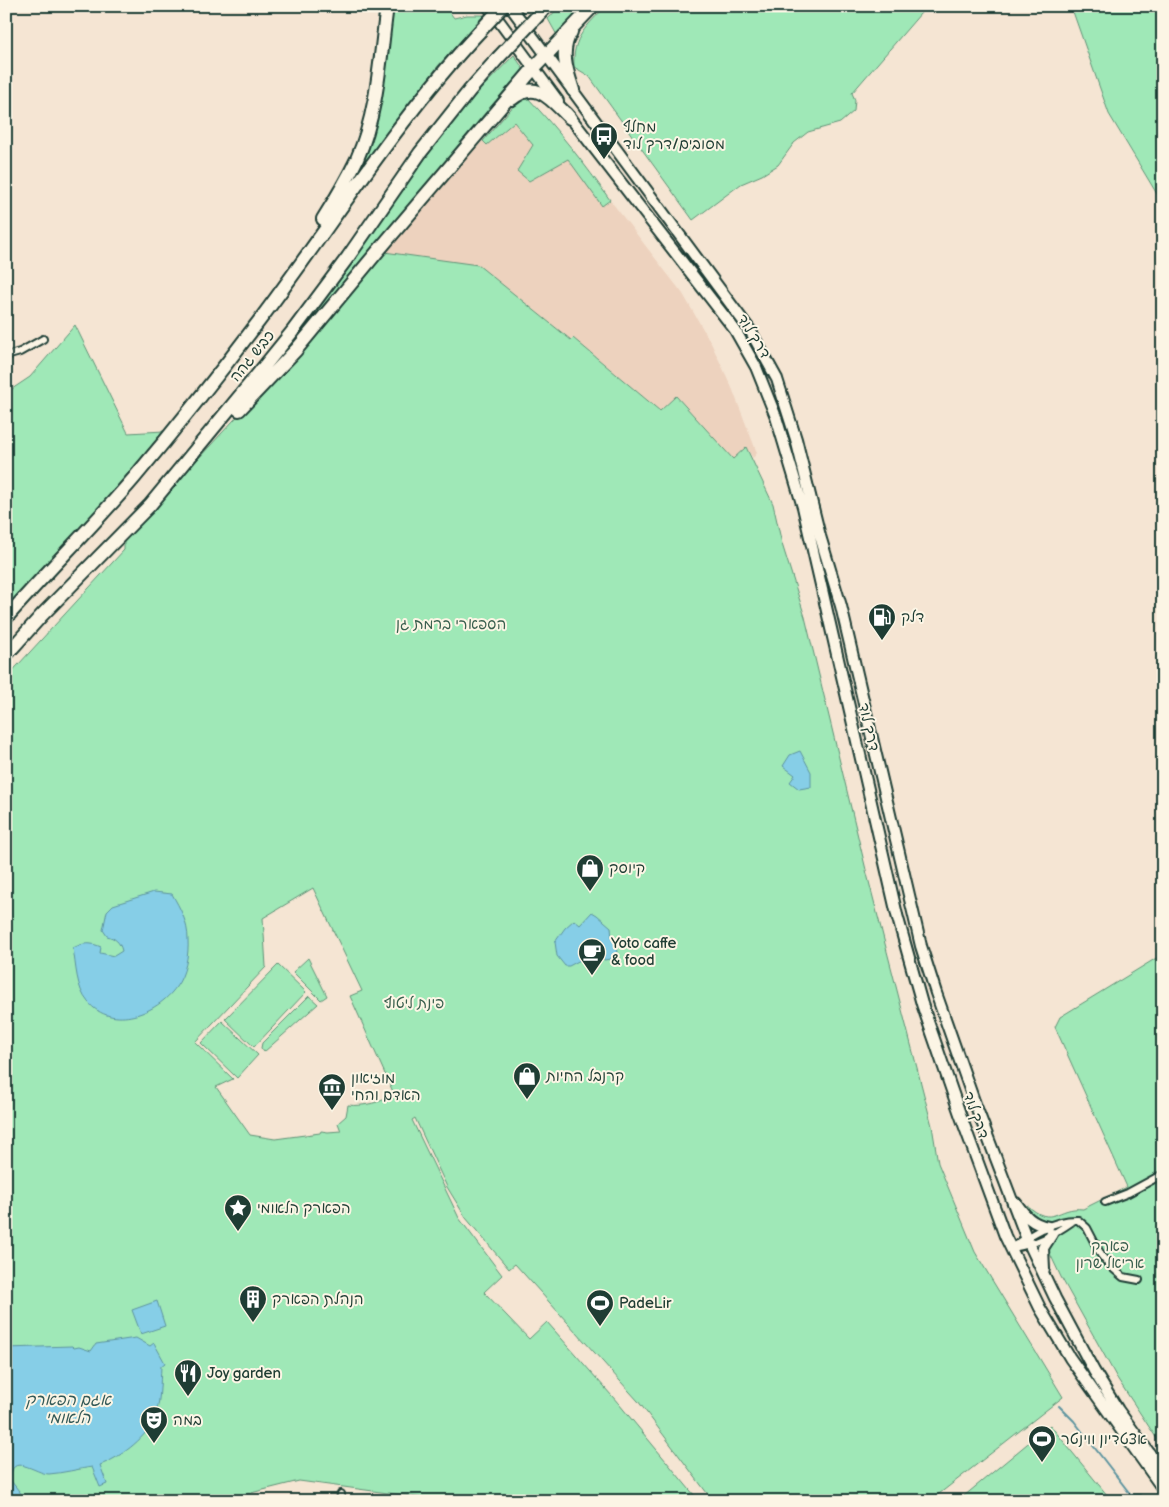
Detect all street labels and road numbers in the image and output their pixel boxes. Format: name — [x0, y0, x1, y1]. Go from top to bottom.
street label: דרך לוד — [733, 310, 775, 362]
street label: כביש גהה — [226, 327, 279, 386]
street label: דרך לוד — [854, 701, 883, 753]
street label: דרך לוד — [958, 1089, 993, 1141]

